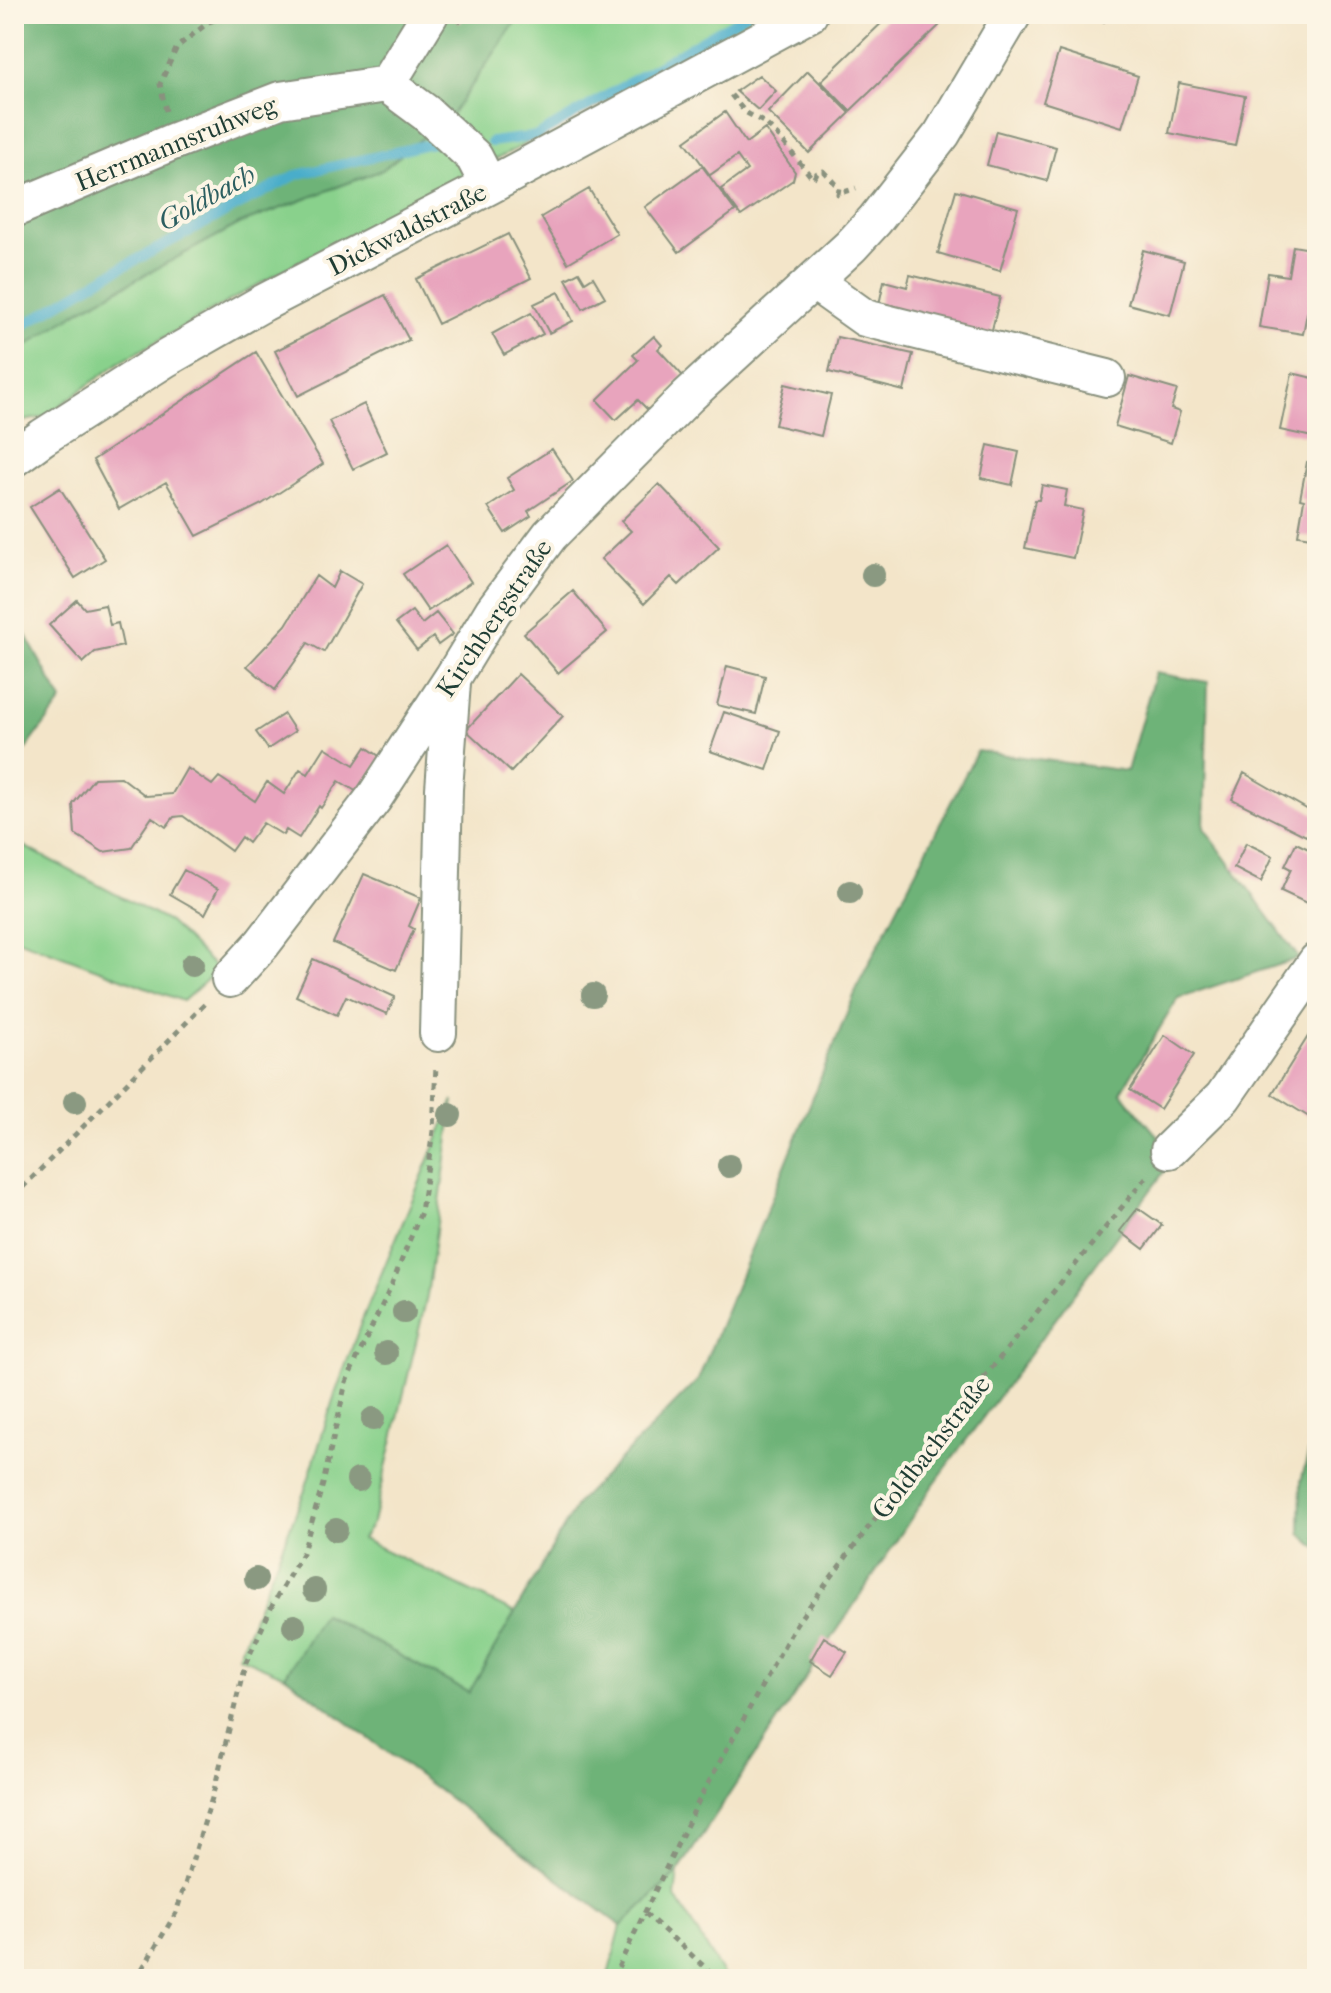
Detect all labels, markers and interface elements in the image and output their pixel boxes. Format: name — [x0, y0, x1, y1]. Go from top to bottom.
street label: Herrmannsruhweg — [71, 89, 282, 198]
water label: Goldbach — [152, 157, 261, 238]
street label: Dickwaldstraße — [323, 176, 492, 283]
street label: Kirchbergstraße — [430, 533, 559, 703]
street label: Goldbachstraße — [866, 1369, 997, 1525]

